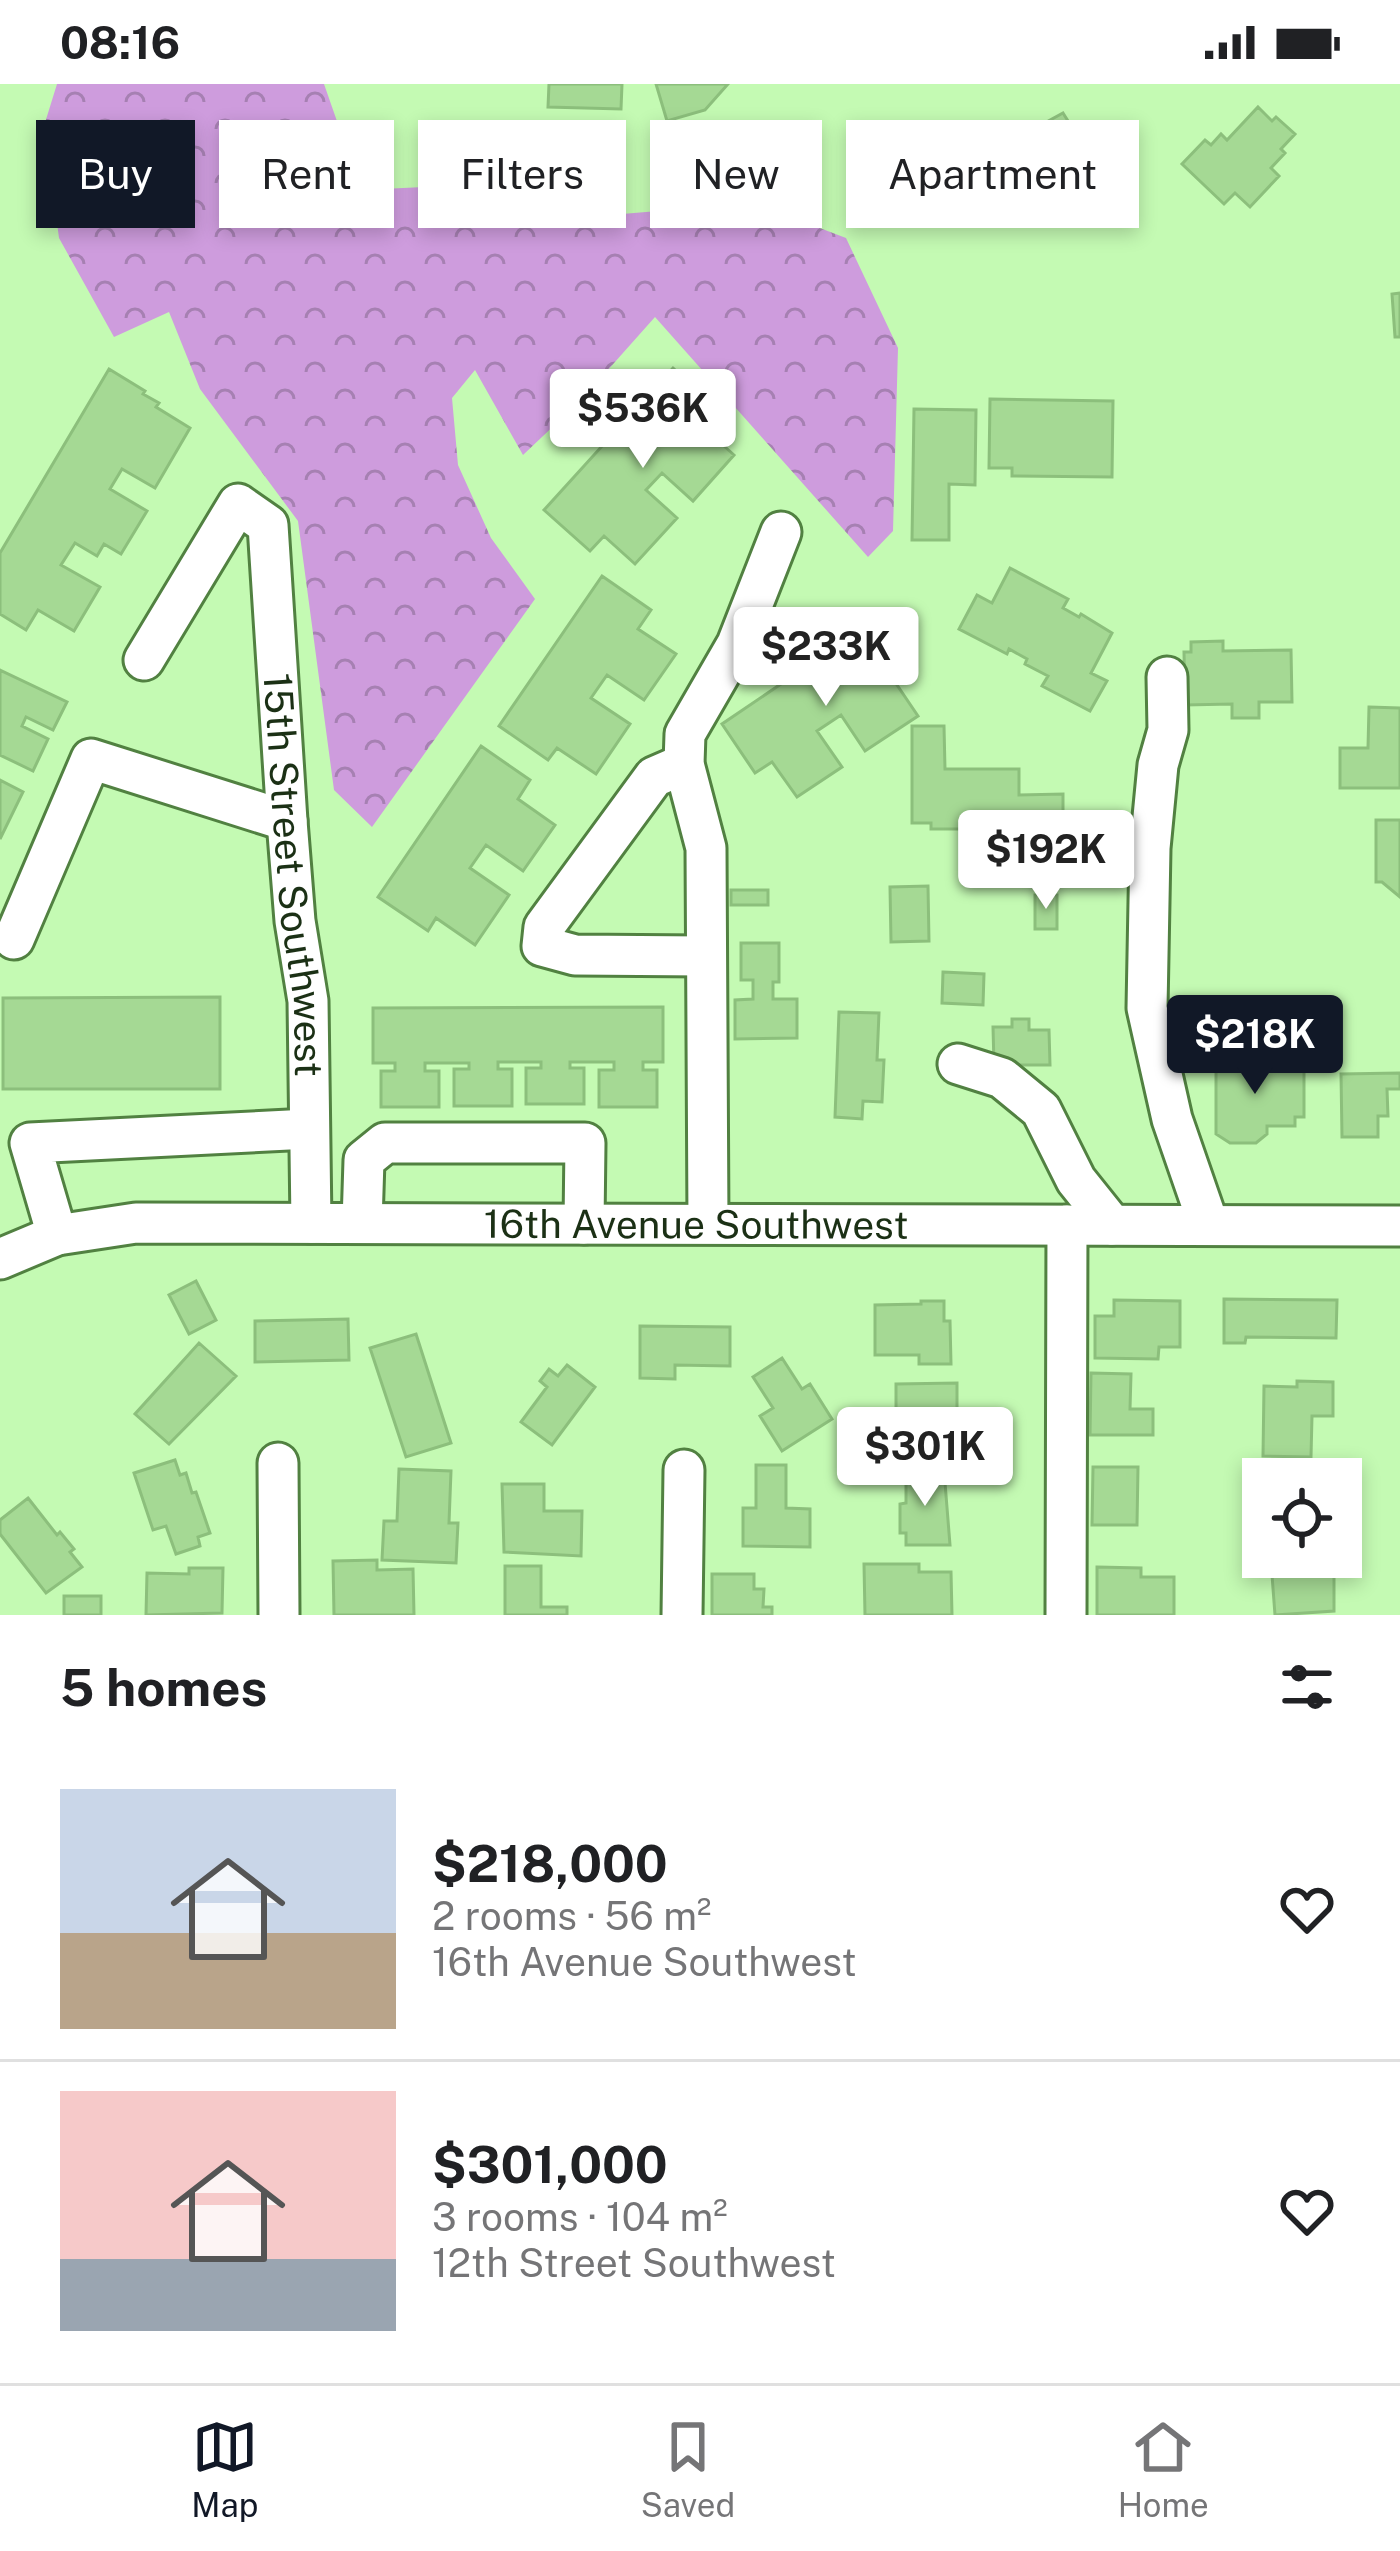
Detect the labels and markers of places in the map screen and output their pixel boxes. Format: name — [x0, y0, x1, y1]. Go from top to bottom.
pin: $536K — [559, 369, 727, 471]
pin: $233K — [742, 607, 910, 709]
pin: $192K — [962, 810, 1130, 912]
pin: $218K — [1171, 995, 1339, 1097]
pin: $301K — [841, 1407, 1009, 1509]

